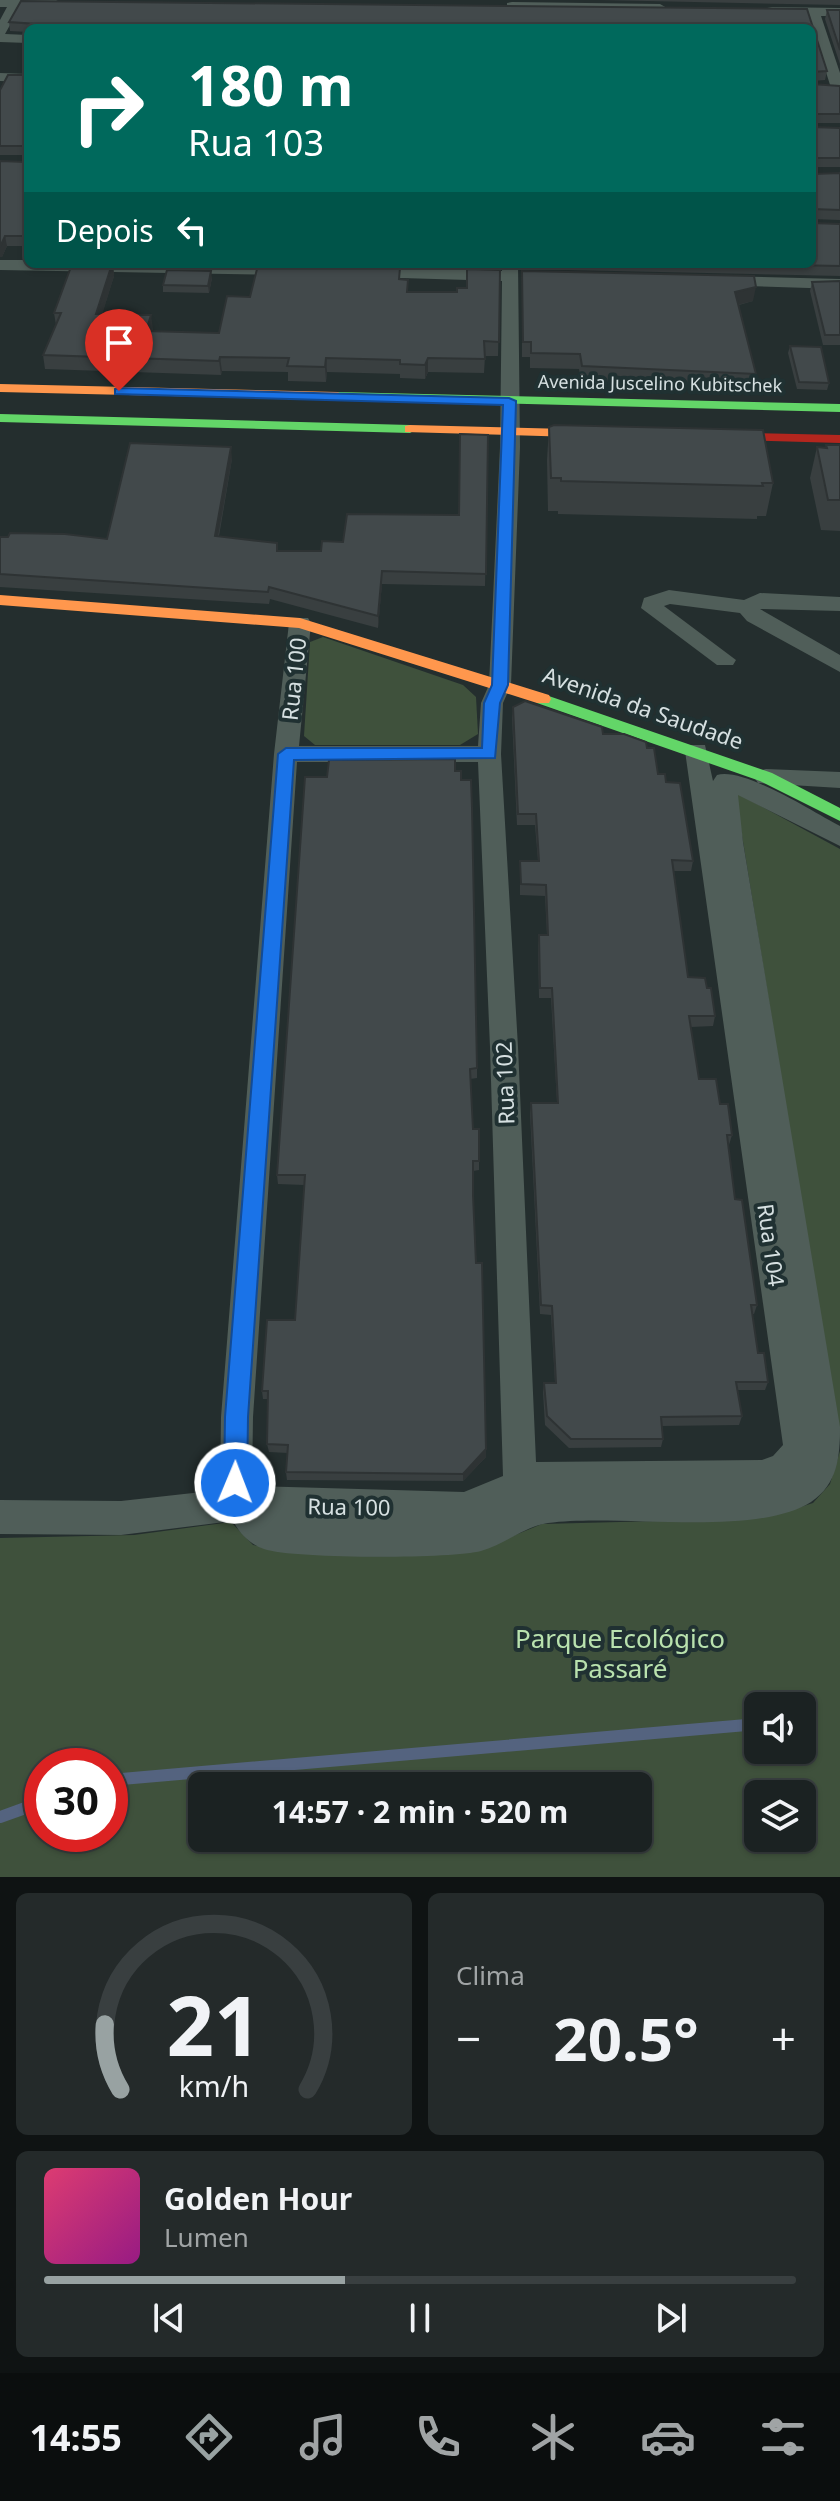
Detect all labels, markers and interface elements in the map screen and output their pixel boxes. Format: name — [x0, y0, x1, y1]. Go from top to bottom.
text: 180 m — [188, 46, 353, 122]
icon: right — [56, 56, 160, 160]
text: Rua 103 — [188, 118, 324, 167]
icon: left — [170, 208, 214, 252]
text: Depois — [56, 210, 154, 251]
pin — [85, 309, 153, 391]
icon: arrive — [97, 321, 141, 365]
street label: Avenida Juscelino Kubitschek — [538, 369, 783, 397]
street label: Rua 100 — [274, 636, 312, 722]
street label: Avenida da Saudade — [539, 659, 747, 755]
street label: Rua 102 — [488, 1041, 520, 1125]
street label: Rua 104 — [751, 1202, 793, 1288]
position arrow — [193, 1441, 277, 1525]
street label: Rua 100 — [307, 1490, 391, 1522]
park label: Parque Ecológico Passaré — [515, 1620, 725, 1686]
map controls — [744, 1692, 816, 1852]
button: sound — [744, 1692, 816, 1764]
speed limit sign: 30 — [24, 1748, 128, 1852]
button: layers — [744, 1780, 816, 1852]
text: 14:57 · 2 min · 520 m — [272, 1791, 568, 1832]
text: Clima — [456, 1957, 525, 1993]
text: 21 — [166, 1967, 262, 2080]
text: 20.5° — [553, 1997, 699, 2079]
text: − — [456, 2008, 481, 2068]
text: + — [771, 2008, 796, 2068]
text: km/h — [179, 2066, 249, 2105]
text: Golden Hour — [164, 2178, 352, 2219]
text: Lumen — [164, 2219, 249, 2255]
icon: previous — [147, 2296, 191, 2340]
icon: pause — [398, 2296, 442, 2340]
icon: next — [649, 2296, 693, 2340]
icon: directions — [181, 2409, 237, 2465]
icon: music — [295, 2409, 351, 2465]
icon: phone — [410, 2409, 466, 2465]
icon: climate — [525, 2409, 581, 2465]
icon: car — [640, 2409, 696, 2465]
icon: filters — [755, 2409, 811, 2465]
text: 14:55 — [29, 2413, 122, 2462]

